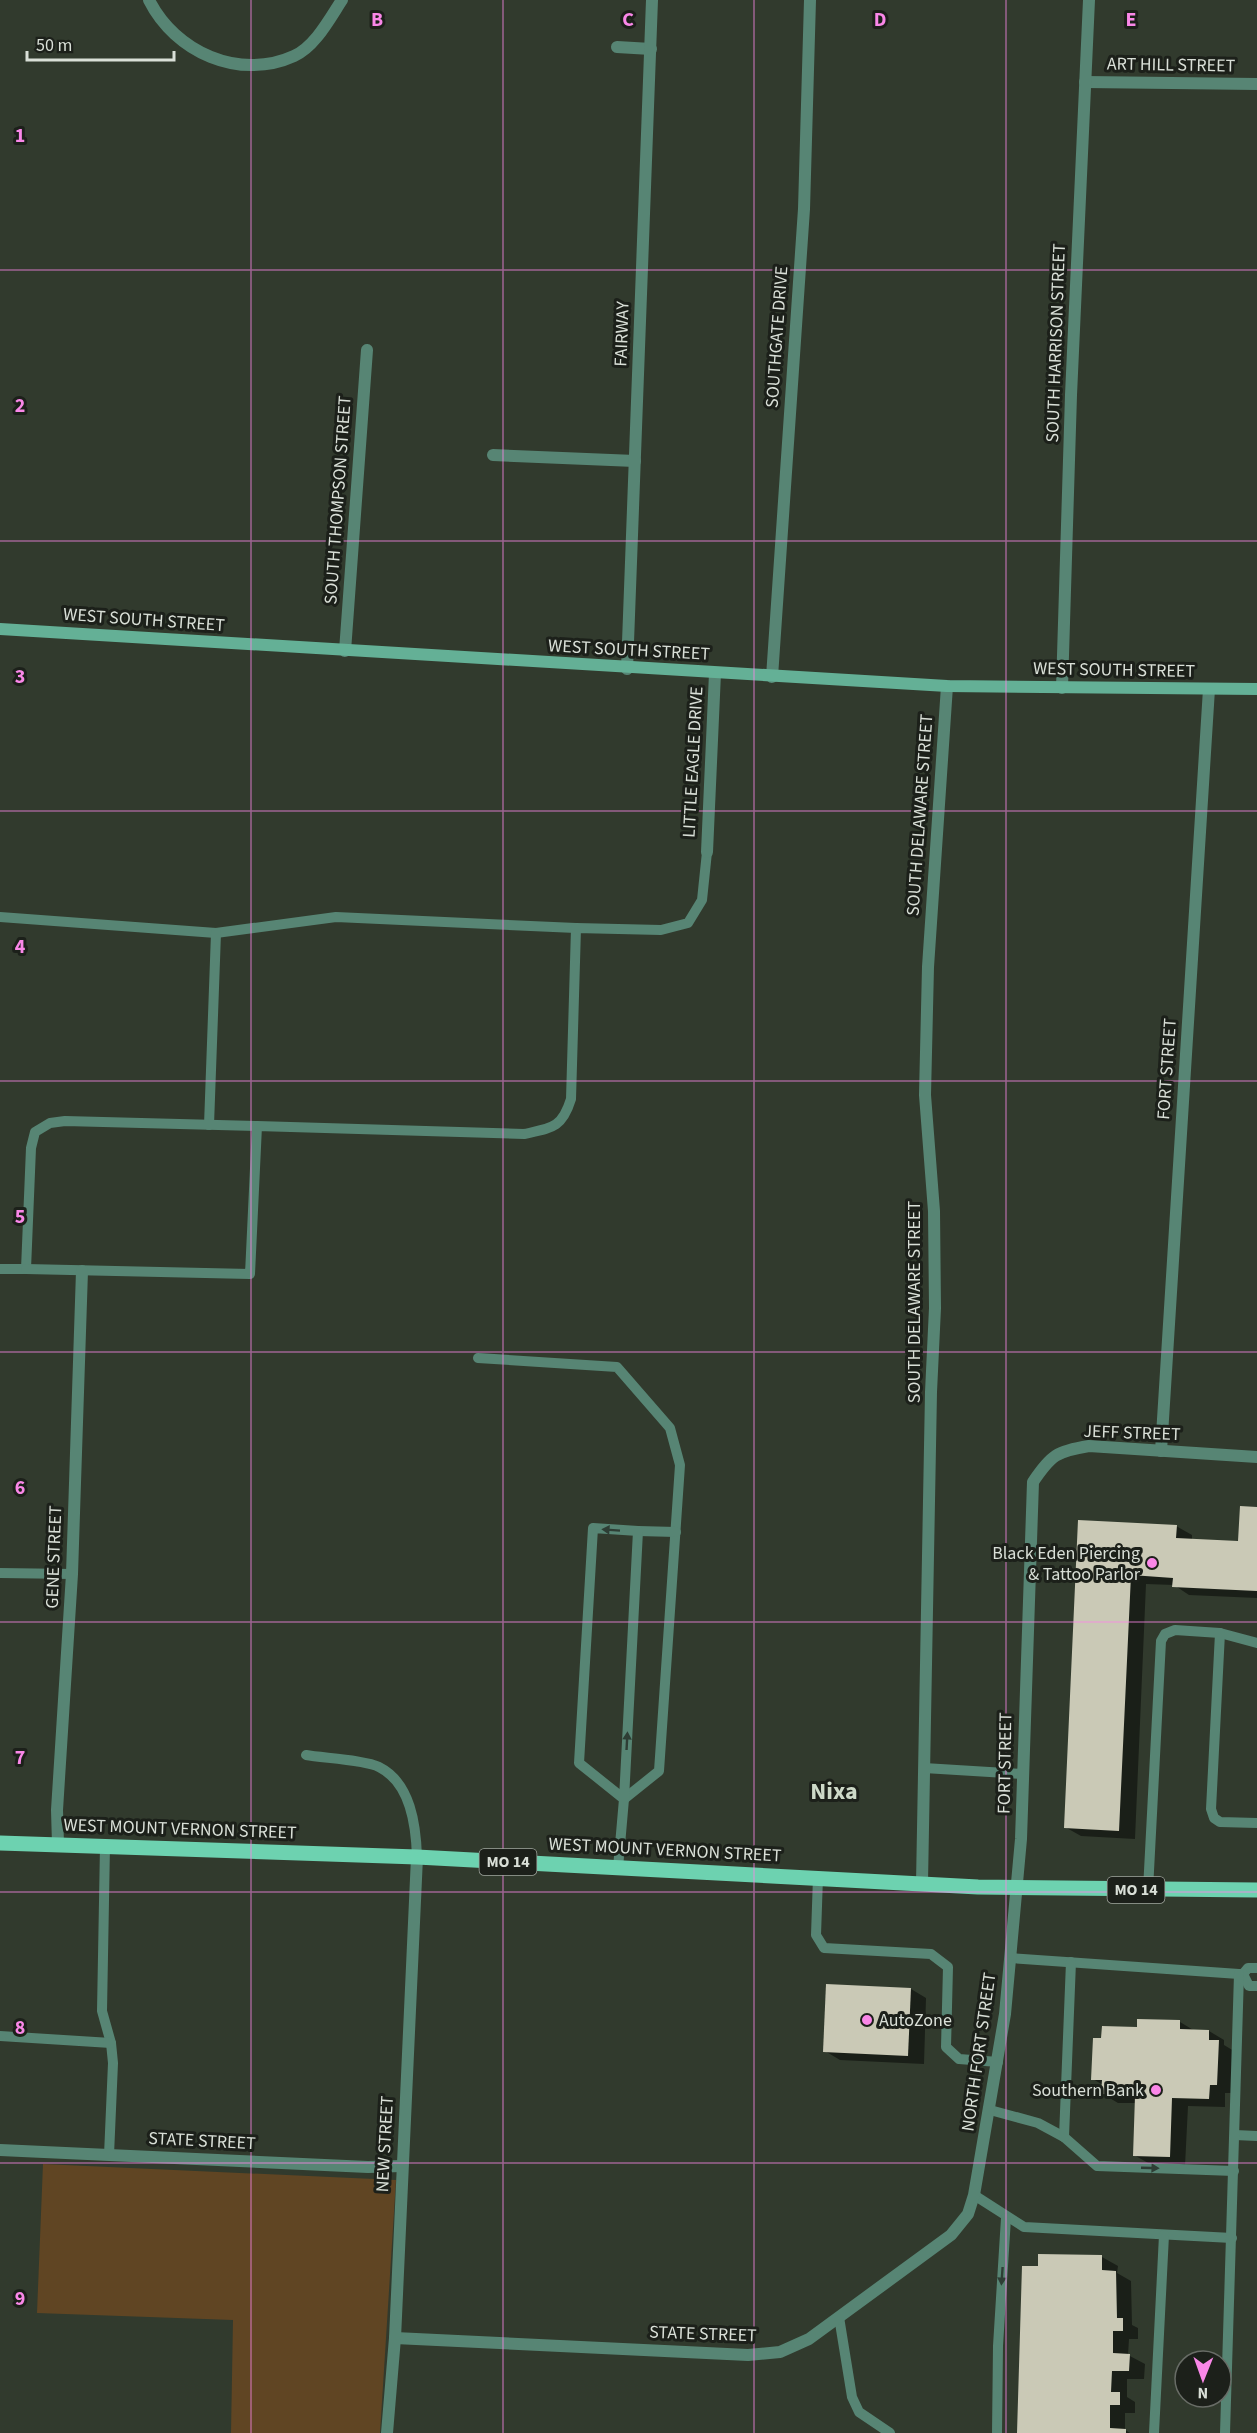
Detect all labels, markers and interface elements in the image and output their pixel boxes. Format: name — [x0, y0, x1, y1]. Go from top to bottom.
text: B — [371, 6, 383, 34]
text: C — [622, 6, 634, 34]
text: D — [874, 6, 886, 34]
text: E — [1126, 6, 1136, 34]
scale bar — [27, 24, 174, 62]
text: 50 m — [36, 33, 72, 58]
street label: ART HILL STREET — [1107, 51, 1236, 79]
text: 1 — [15, 122, 25, 150]
street label: SOUTH HARRISON STREET — [1040, 243, 1072, 443]
street label: SOUTHGATE DRIVE — [760, 265, 794, 409]
street label: FAIRWAY — [608, 300, 636, 367]
text: 2 — [15, 392, 25, 420]
street label: SOUTH THOMPSON STREET — [318, 394, 358, 605]
street label: WEST SOUTH STREET — [62, 602, 226, 638]
street label: WEST SOUTH STREET — [547, 633, 711, 667]
street label: WEST SOUTH STREET — [1033, 656, 1196, 684]
text: 3 — [15, 663, 25, 691]
street label: LITTLE EAGLE DRIVE — [677, 686, 709, 838]
street label: SOUTH DELAWARE STREET — [900, 713, 940, 917]
text: 4 — [15, 933, 26, 961]
street label: FORT STREET — [1151, 1017, 1183, 1121]
street label: SOUTH DELAWARE STREET — [902, 1201, 927, 1403]
text: 5 — [15, 1203, 25, 1231]
street label: JEFF STREET — [1083, 1419, 1181, 1447]
text: 6 — [15, 1474, 25, 1502]
street label: GENE STREET — [40, 1505, 68, 1609]
one-way arrow — [602, 1525, 621, 1534]
place label: Black Eden Piercing & Tattoo Parlor — [992, 1541, 1141, 1587]
marker: Black Eden Piercing & Tattoo Parlor — [1145, 1556, 1159, 1570]
street label: FORT STREET — [992, 1712, 1018, 1814]
one-way arrow — [623, 1731, 632, 1750]
text: 7 — [15, 1744, 25, 1772]
district label: Nixa — [810, 1774, 858, 1809]
street label: WEST MOUNT VERNON STREET — [63, 1812, 297, 1846]
street label: WEST MOUNT VERNON STREET — [548, 1831, 782, 1869]
road number: MO 14 — [480, 1849, 536, 1875]
road number: MO 14 — [1108, 1877, 1164, 1903]
street label: NORTH FORT STREET — [955, 1971, 1003, 2133]
place label: AutoZone — [879, 2008, 952, 2033]
marker: AutoZone — [860, 2013, 874, 2027]
text: 8 — [15, 2014, 25, 2042]
place label: Southern Bank — [1032, 2078, 1144, 2103]
marker: Southern Bank — [1149, 2083, 1163, 2097]
street label: NEW STREET — [370, 2095, 400, 2193]
street label: STATE STREET — [148, 2126, 257, 2156]
one-way arrow — [1141, 2163, 1160, 2172]
one-way arrow — [998, 2267, 1007, 2286]
text: 9 — [15, 2285, 25, 2313]
street label: STATE STREET — [649, 2320, 757, 2348]
north arrow — [1173, 2349, 1233, 2409]
text: N — [1197, 2382, 1208, 2404]

